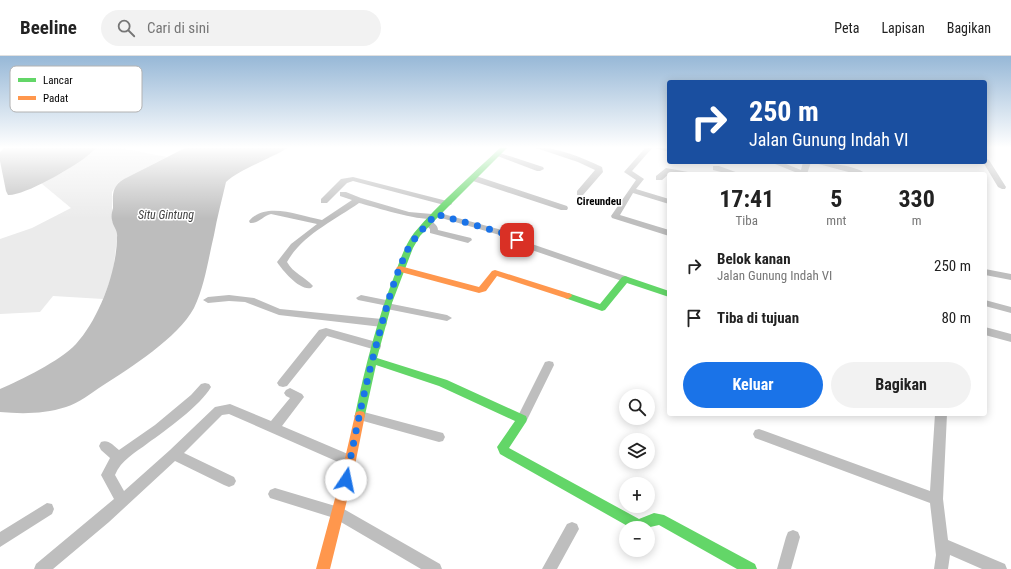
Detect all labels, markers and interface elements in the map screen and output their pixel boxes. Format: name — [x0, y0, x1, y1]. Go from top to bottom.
search box — [101, 10, 381, 46]
text: Beeline — [20, 16, 77, 39]
icon: search — [115, 17, 137, 39]
text: Cari di sini — [147, 19, 209, 37]
text: Peta — [834, 20, 859, 36]
text: Lapisan — [881, 20, 925, 36]
text: Bagikan — [947, 20, 991, 36]
legend — [10, 66, 142, 112]
text: Lancar — [43, 74, 73, 87]
text: Padat — [43, 92, 68, 105]
text: 250 m — [749, 95, 819, 128]
icon: right — [683, 96, 735, 148]
text: Jalan Gunung Indah VI — [749, 129, 909, 150]
text: 17:41 — [719, 185, 774, 213]
text: 5 — [830, 185, 842, 213]
text: 330 — [898, 185, 935, 213]
district label: Cireundeu — [577, 195, 621, 208]
water label: Situ Gintung — [138, 208, 194, 222]
text: Tiba — [735, 213, 758, 228]
text: mnt — [826, 213, 846, 228]
text: m — [912, 213, 922, 228]
pin — [500, 223, 534, 257]
icon: arrive — [506, 229, 528, 251]
text: Belok kanan — [717, 250, 791, 268]
icon: right — [683, 255, 705, 277]
text: 250 m — [934, 257, 971, 275]
text: Jalan Gunung Indah VI — [717, 268, 832, 283]
icon: arrive — [683, 307, 705, 329]
text: Tiba di tujuan — [717, 309, 799, 327]
text: 80 m — [941, 309, 971, 327]
button: Keluar — [683, 362, 823, 408]
button: Bagikan — [831, 362, 971, 408]
map controls — [619, 389, 655, 557]
button: search — [619, 389, 655, 425]
button: layers — [619, 433, 655, 469]
position arrow — [325, 459, 367, 501]
button: + — [619, 477, 655, 513]
button: − — [619, 521, 655, 557]

